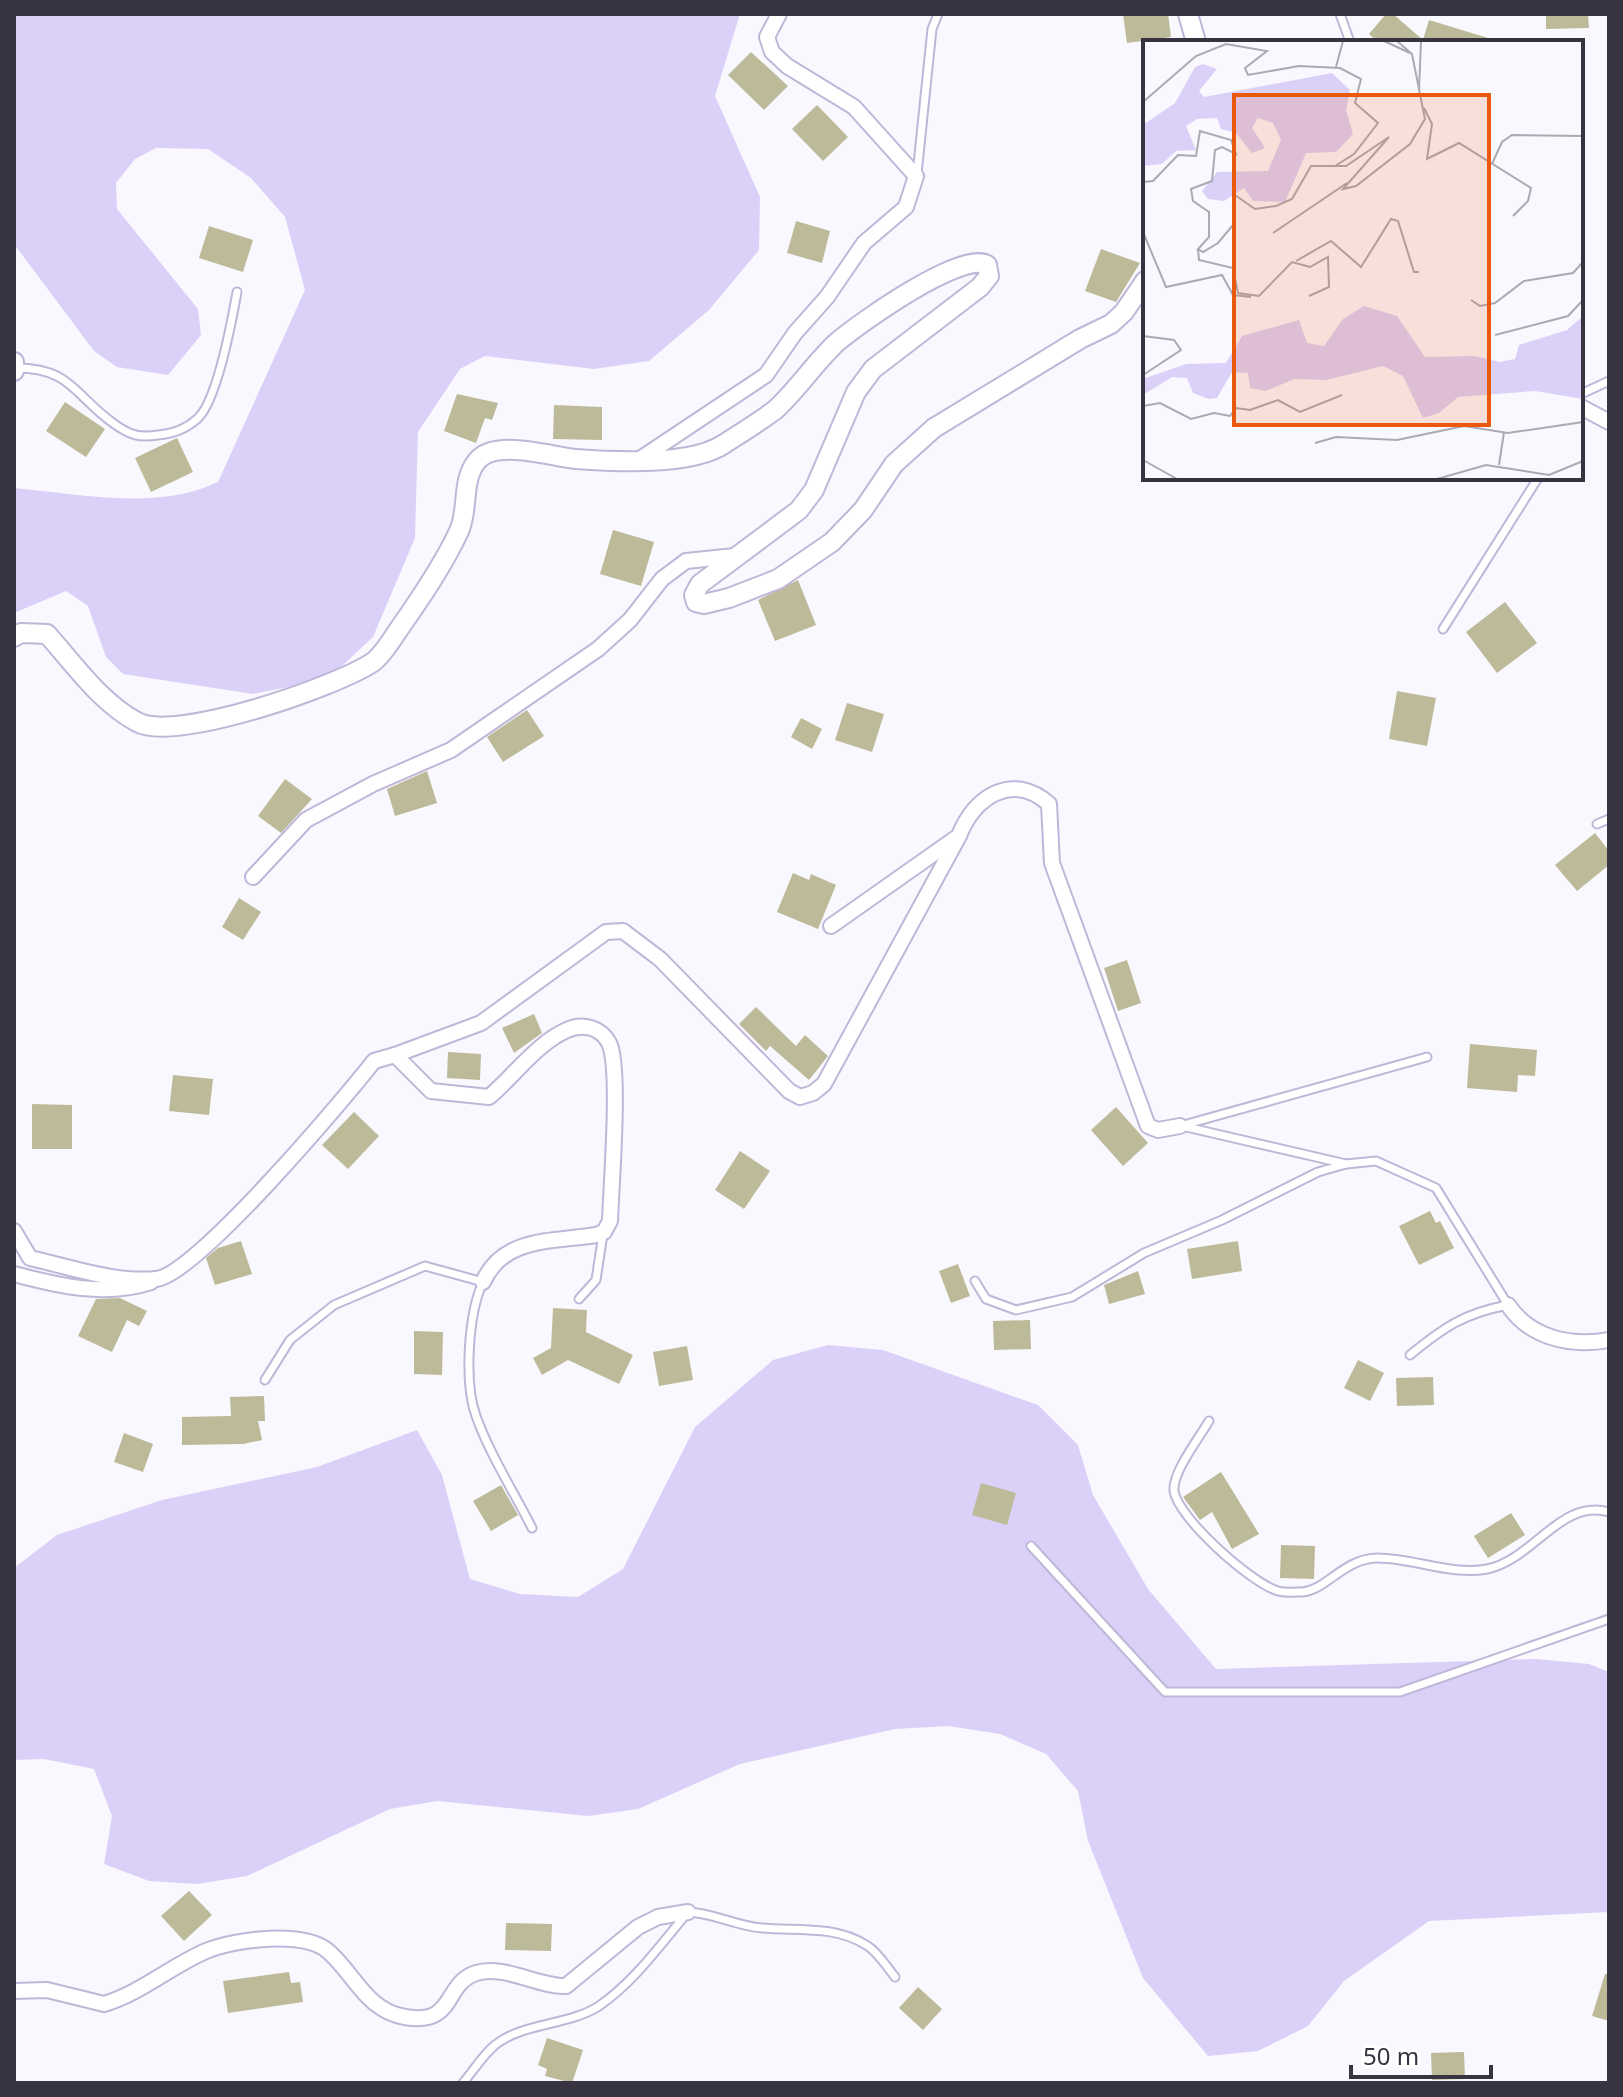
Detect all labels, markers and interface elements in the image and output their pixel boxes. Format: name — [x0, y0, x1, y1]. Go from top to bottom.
inset map — [1143, 40, 1583, 480]
scale bar — [1351, 2029, 1491, 2079]
text: 50 m — [1363, 2039, 1419, 2072]

